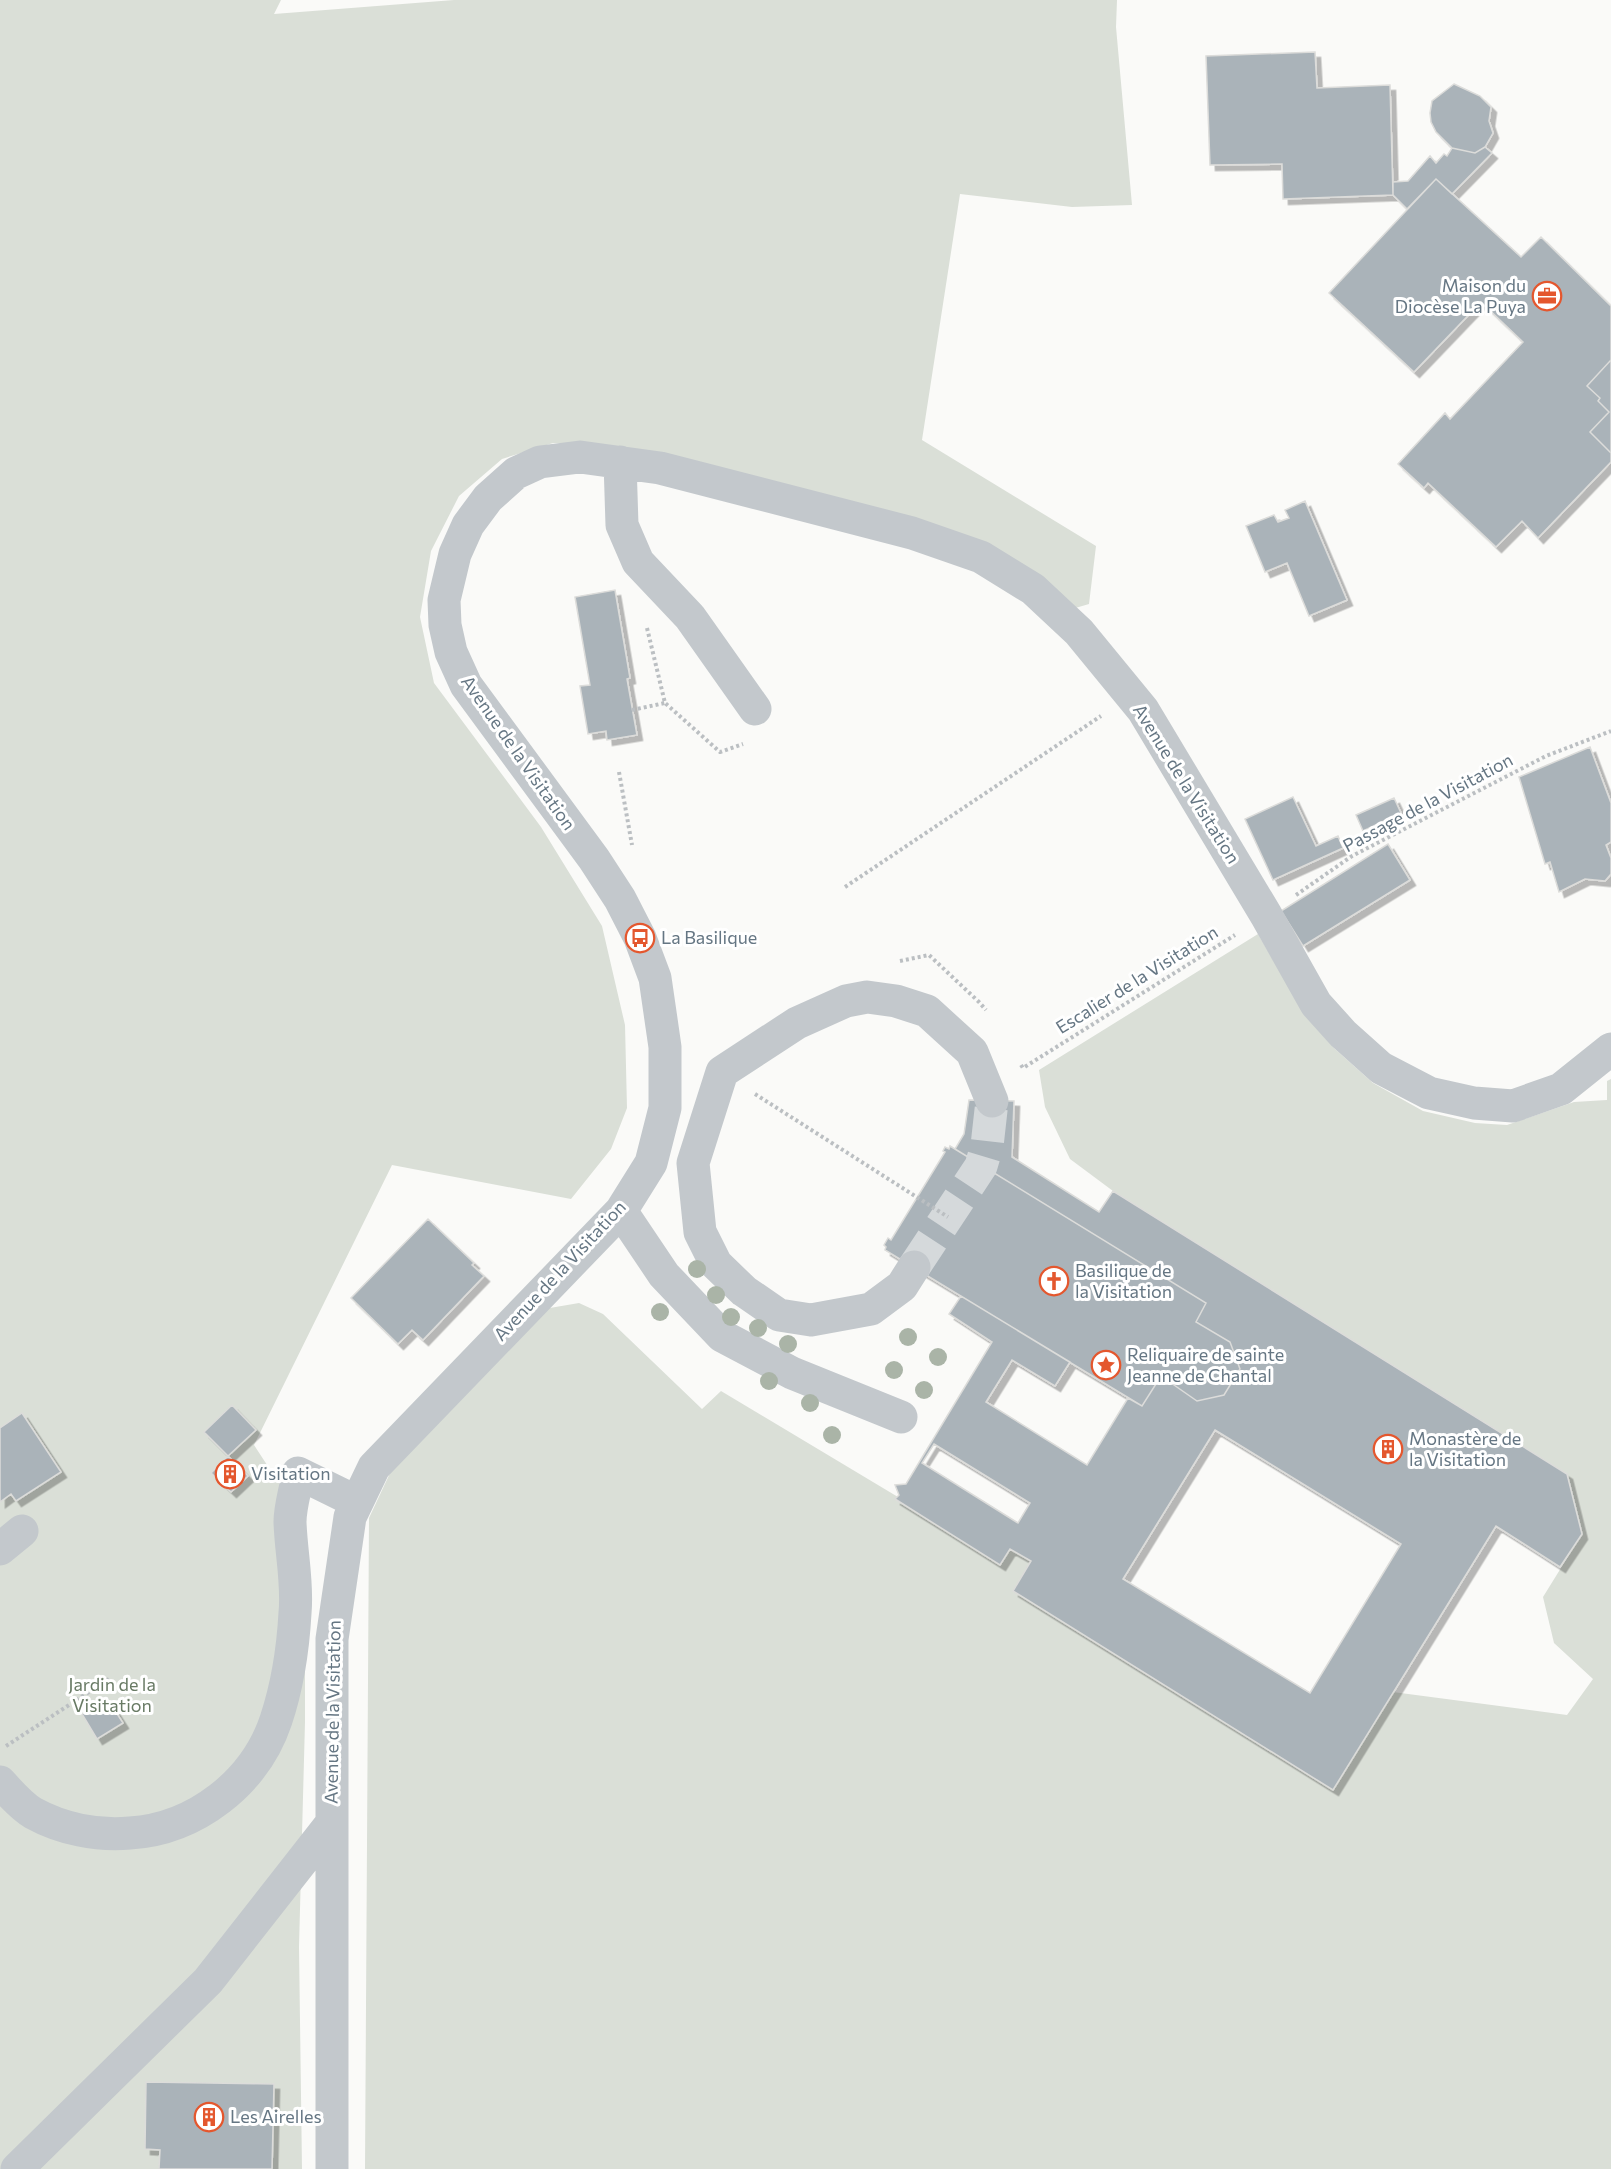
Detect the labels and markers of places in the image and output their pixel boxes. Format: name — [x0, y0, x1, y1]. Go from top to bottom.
place label: Maison du Diocèse La Puya — [1395, 274, 1526, 317]
office icon: Maison du Diocèse La Puya — [1531, 280, 1563, 312]
bus stop icon: La Basilique — [624, 922, 656, 954]
place label: La Basilique — [661, 926, 757, 948]
place label: Basilique de la Visitation — [1075, 1259, 1172, 1302]
church icon: Basilique de la Visitation — [1038, 1265, 1070, 1297]
place label: Reliquaire de sainte Jeanne de Chantal — [1127, 1343, 1284, 1386]
place icon: Reliquaire de sainte Jeanne de Chantal — [1090, 1349, 1122, 1381]
place label: Monastère de la Visitation — [1409, 1427, 1521, 1470]
building icon: Monastère de la Visitation — [1372, 1433, 1404, 1465]
building icon: Visitation — [214, 1458, 246, 1490]
place label: Visitation — [251, 1462, 331, 1484]
building icon: Les Airelles — [193, 2101, 225, 2133]
place label: Les Airelles — [230, 2105, 322, 2127]

